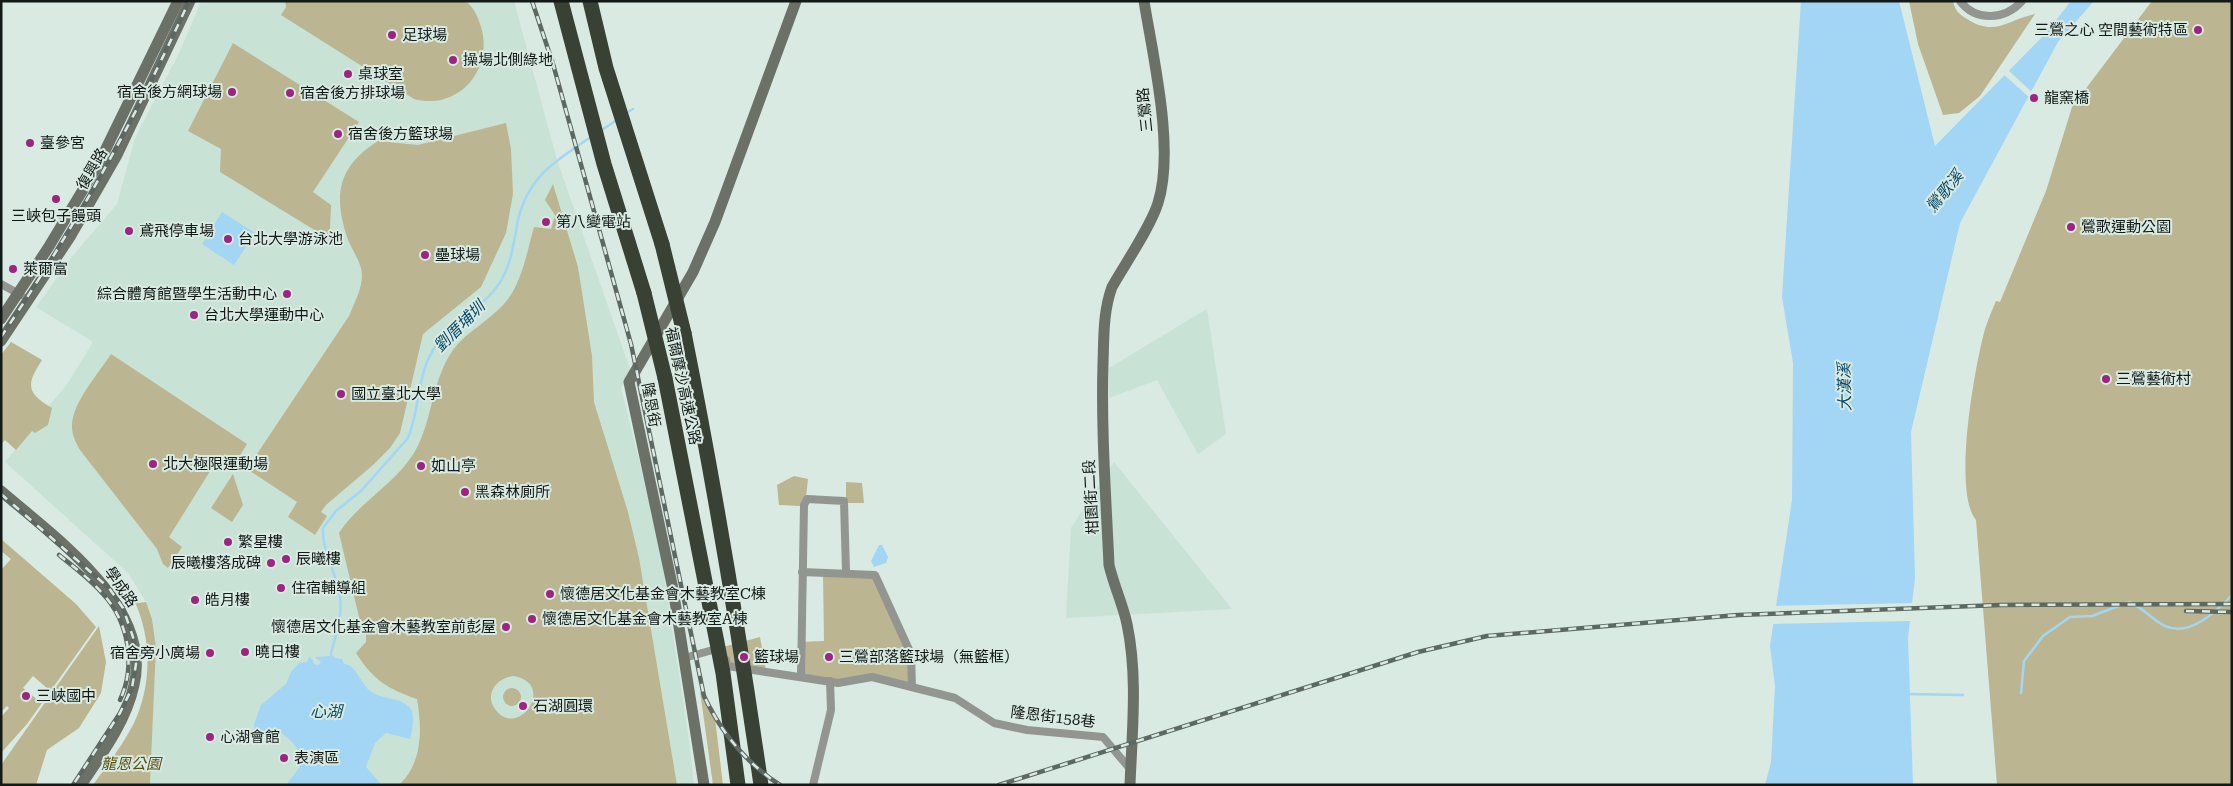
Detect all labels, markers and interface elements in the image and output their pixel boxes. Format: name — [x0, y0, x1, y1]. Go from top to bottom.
place label: 三鶯之心 空間藝術特區 — [2034, 21, 2188, 39]
marker: 三鶯之心 空間藝術特區 — [2192, 24, 2204, 36]
place label: 足球場 — [402, 26, 447, 44]
marker: 足球場 — [386, 29, 398, 41]
place label: 操場北側綠地 — [463, 51, 553, 69]
marker: 操場北側綠地 — [447, 54, 459, 66]
place label: 桌球室 — [358, 65, 403, 83]
marker: 桌球室 — [342, 68, 354, 80]
place label: 宿舍後方網球場 — [117, 83, 222, 101]
place label: 宿舍後方排球場 — [300, 84, 405, 102]
marker: 宿舍後方網球場 — [226, 86, 238, 98]
marker: 宿舍後方排球場 — [284, 87, 296, 99]
street label: 三鶯路 — [1134, 87, 1156, 133]
place label: 龍窯橋 — [2044, 89, 2089, 107]
marker: 龍窯橋 — [2028, 92, 2040, 104]
place label: 宿舍後方籃球場 — [348, 125, 453, 143]
marker: 宿舍後方籃球場 — [332, 128, 344, 140]
place label: 臺參宮 — [40, 134, 85, 152]
marker: 臺參宮 — [24, 137, 36, 149]
street label: 復興路 — [73, 145, 111, 193]
water label: 鶯歌溪 — [1922, 165, 1968, 216]
marker: 三峽包子饅頭 — [50, 193, 62, 205]
place label: 三峽包子饅頭 — [11, 207, 101, 225]
place label: 第八變電站 — [556, 213, 631, 231]
marker: 第八變電站 — [540, 216, 552, 228]
place label: 鶯歌運動公園 — [2081, 218, 2171, 236]
marker: 鶯歌運動公園 — [2065, 221, 2077, 233]
place label: 鳶飛停車場 — [139, 222, 214, 240]
marker: 鳶飛停車場 — [123, 225, 135, 237]
place label: 台北大學游泳池 — [238, 230, 343, 248]
marker: 台北大學游泳池 — [222, 233, 234, 245]
place label: 壘球場 — [435, 246, 480, 264]
marker: 壘球場 — [419, 249, 431, 261]
place label: 萊爾富 — [23, 260, 68, 278]
marker: 萊爾富 — [7, 263, 19, 275]
place label: 綜合體育館暨學生活動中心 — [97, 285, 277, 303]
marker: 綜合體育館暨學生活動中心 — [281, 288, 293, 300]
water label: 劉厝埔圳 — [430, 296, 490, 356]
place label: 台北大學運動中心 — [204, 306, 324, 324]
marker: 台北大學運動中心 — [188, 309, 200, 321]
street label: 福爾摩沙高速公路 — [662, 325, 704, 447]
water label: 大漢溪 — [1835, 361, 1854, 411]
place label: 三鶯藝術村 — [2116, 370, 2191, 388]
marker: 三鶯藝術村 — [2100, 373, 2112, 385]
street label: 隆恩街 — [638, 381, 664, 429]
place label: 國立臺北大學 — [351, 385, 441, 403]
marker: 國立臺北大學 — [335, 388, 347, 400]
place label: 北大極限運動場 — [163, 455, 268, 473]
place label: 如山亭 — [431, 457, 476, 475]
marker: 北大極限運動場 — [147, 458, 159, 470]
street label: 柑園街二段 — [1080, 459, 1102, 535]
marker: 如山亭 — [415, 460, 427, 472]
place label: 黑森林廁所 — [475, 483, 550, 501]
marker: 黑森林廁所 — [459, 486, 471, 498]
place label: 繁星樓 — [238, 533, 283, 551]
marker: 繁星樓 — [222, 536, 234, 548]
place label: 辰曦樓 — [296, 550, 341, 568]
marker: 辰曦樓 — [280, 553, 292, 565]
place label: 辰曦樓落成碑 — [171, 554, 261, 572]
marker: 辰曦樓落成碑 — [265, 557, 277, 569]
street label: 學成路 — [101, 563, 141, 611]
place label: 住宿輔導組 — [291, 579, 366, 597]
marker: 住宿輔導組 — [275, 582, 287, 594]
place label: 懷德居文化基金會木藝教室C棟 — [560, 585, 766, 603]
marker: 懷德居文化基金會木藝教室C棟 — [544, 588, 556, 600]
place label: 皓月樓 — [205, 591, 250, 609]
marker: 皓月樓 — [189, 594, 201, 606]
place label: 懷德居文化基金會木藝教室A棟 — [542, 610, 748, 628]
marker: 懷德居文化基金會木藝教室A棟 — [526, 613, 538, 625]
place label: 懷德居文化基金會木藝教室前彭屋 — [271, 618, 496, 636]
marker: 懷德居文化基金會木藝教室前彭屋 — [500, 621, 512, 633]
place label: 曉日樓 — [255, 643, 300, 661]
place label: 宿舍旁小廣場 — [110, 644, 200, 662]
marker: 曉日樓 — [239, 646, 251, 658]
marker: 宿舍旁小廣場 — [204, 647, 216, 659]
place label: 籃球場 — [754, 648, 799, 666]
place label: 三鶯部落籃球場（無籃框） — [839, 648, 1019, 666]
marker: 籃球場 — [738, 651, 750, 663]
marker: 三鶯部落籃球場（無籃框） — [823, 651, 835, 663]
place label: 三峽國中 — [36, 687, 96, 705]
marker: 三峽國中 — [20, 690, 32, 702]
place label: 石湖圓環 — [533, 697, 593, 715]
marker: 石湖圓環 — [517, 700, 529, 712]
water label: 心湖 — [310, 702, 345, 721]
street label: 隆恩街158巷 — [1010, 703, 1096, 731]
place label: 心湖會館 — [220, 728, 280, 746]
marker: 心湖會館 — [204, 731, 216, 743]
place label: 表演區 — [294, 749, 339, 767]
marker: 表演區 — [278, 752, 290, 764]
park label: 龍恩公園 — [101, 755, 163, 773]

